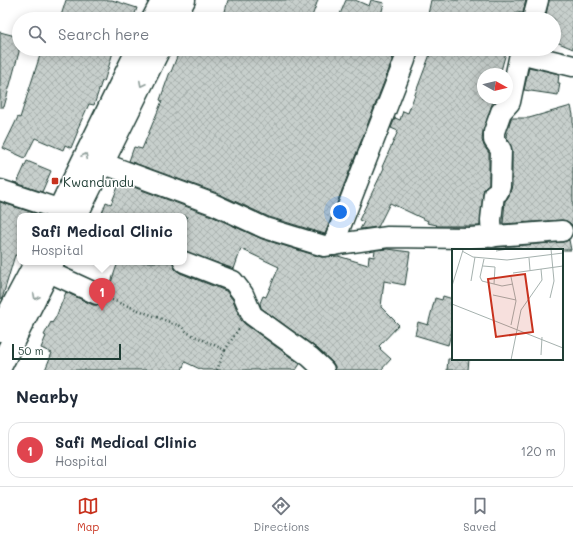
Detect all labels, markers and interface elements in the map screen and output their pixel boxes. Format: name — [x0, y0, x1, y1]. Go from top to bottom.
search box — [12, 12, 561, 56]
icon: search — [26, 23, 48, 45]
text: Search here — [58, 24, 149, 44]
north arrow — [477, 68, 513, 104]
one-way arrow — [139, 80, 147, 87]
one-way arrow — [80, 152, 88, 160]
place label: Kwandundu — [63, 173, 134, 190]
marker: Kwandundu — [50, 176, 60, 186]
your location — [330, 202, 350, 222]
popup — [17, 213, 187, 265]
text: Safi Medical Clinic — [31, 221, 173, 241]
text: Hospital — [31, 241, 84, 258]
inset map — [452, 249, 563, 360]
pin: 1 — [89, 278, 115, 311]
one-way arrow — [33, 293, 41, 300]
scale bar — [12, 342, 121, 361]
text: 50 m — [18, 343, 44, 358]
text: Nearby — [16, 385, 78, 407]
text: Safi Medical Clinic — [55, 432, 197, 452]
text: 1 — [27, 442, 33, 459]
text: 120 m — [520, 442, 556, 459]
text: Hospital — [55, 452, 107, 469]
tab: Map — [77, 495, 99, 534]
tab: Directions — [253, 495, 309, 534]
tab: Saved — [463, 495, 496, 534]

